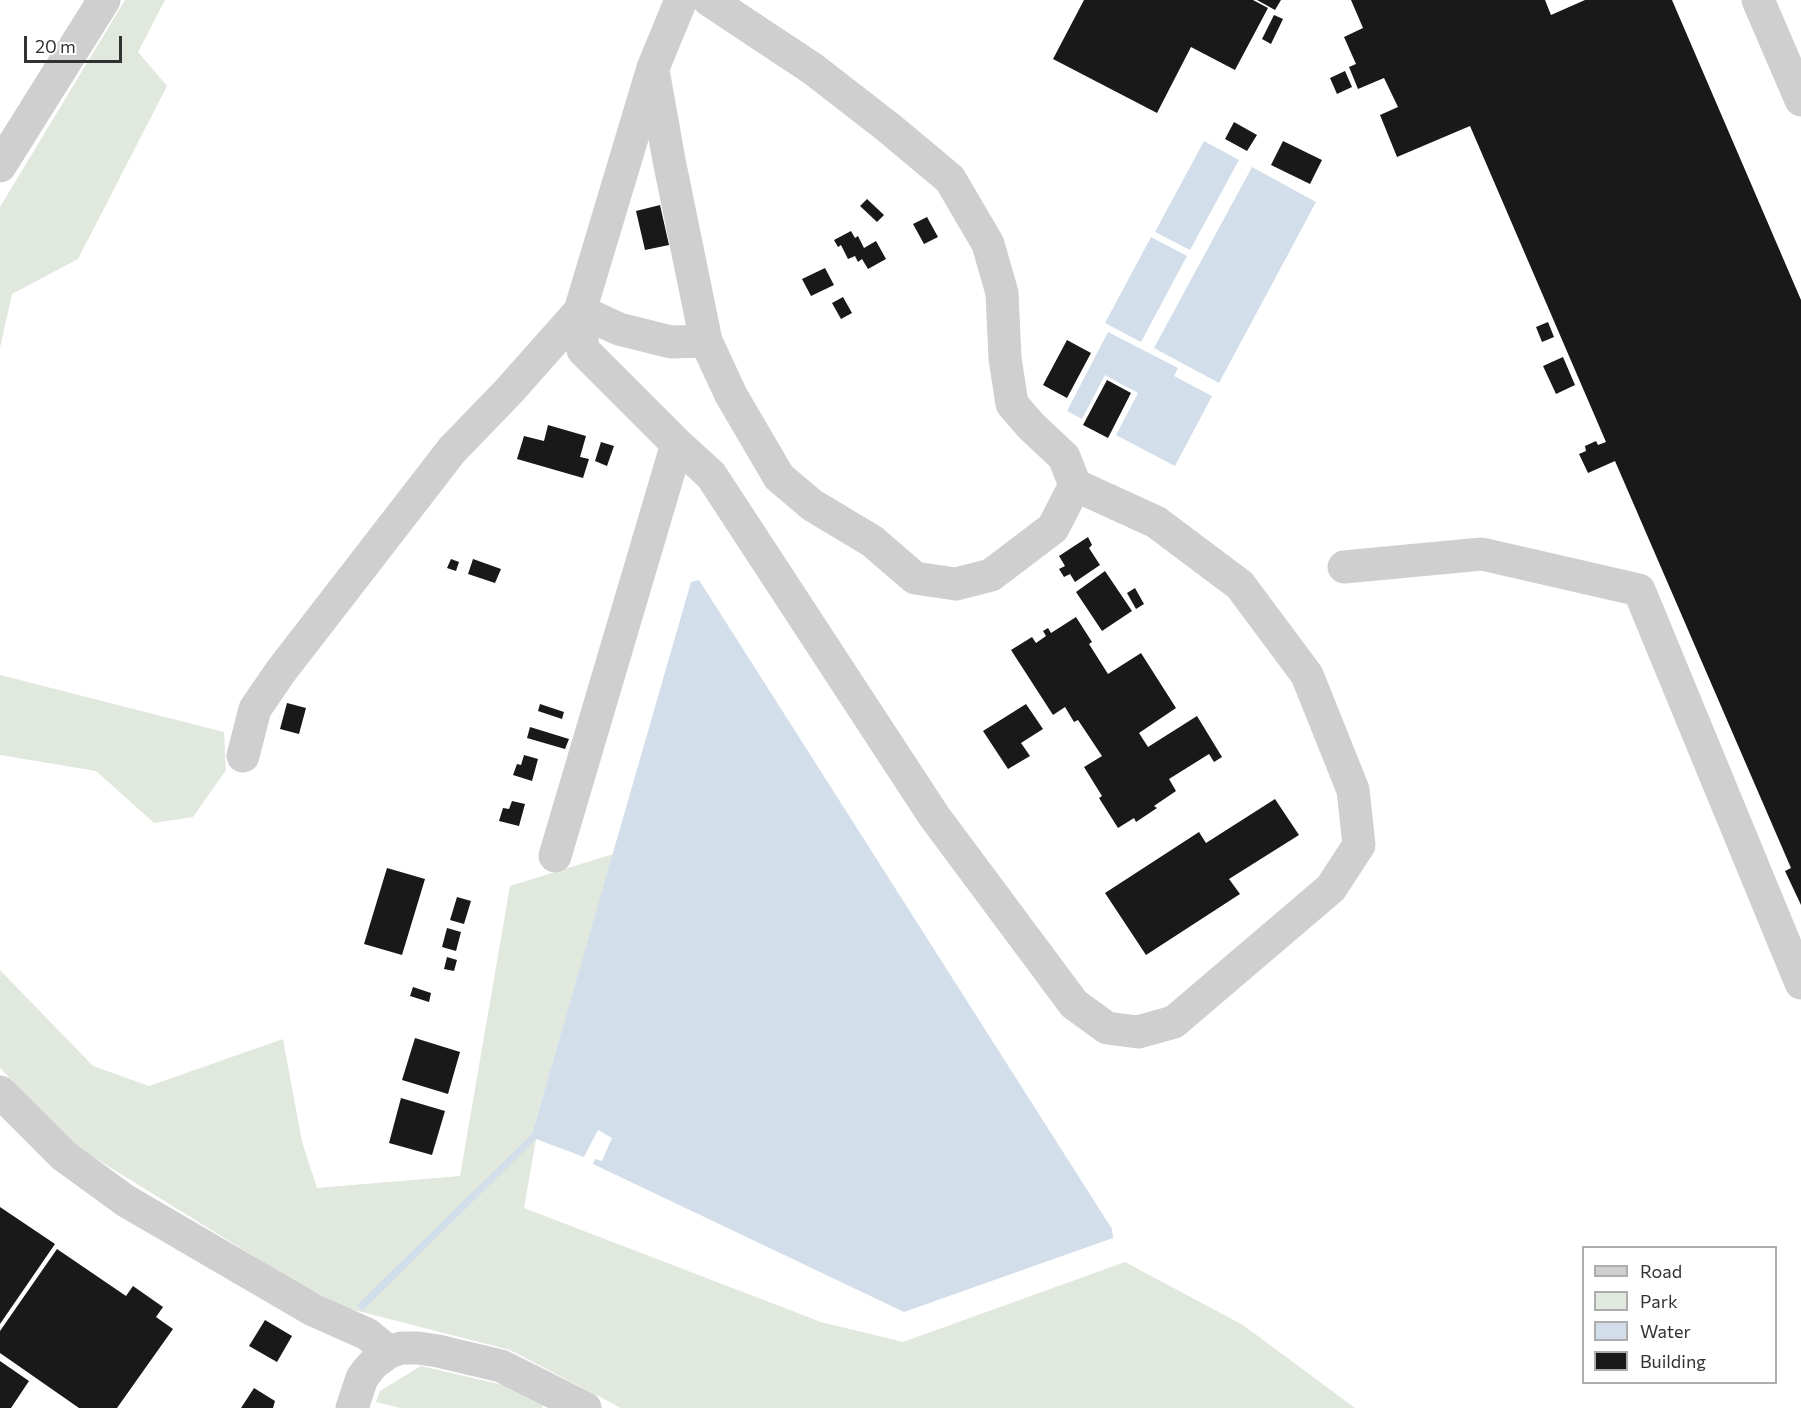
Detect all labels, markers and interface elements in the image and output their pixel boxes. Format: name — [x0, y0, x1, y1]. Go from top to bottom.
scale bar — [27, 24, 124, 62]
text: 20 m — [35, 35, 76, 57]
legend — [1582, 1246, 1777, 1384]
text: Road — [1640, 1260, 1682, 1282]
text: Park — [1640, 1290, 1678, 1312]
text: Water — [1640, 1320, 1691, 1342]
text: Building — [1640, 1350, 1706, 1372]

